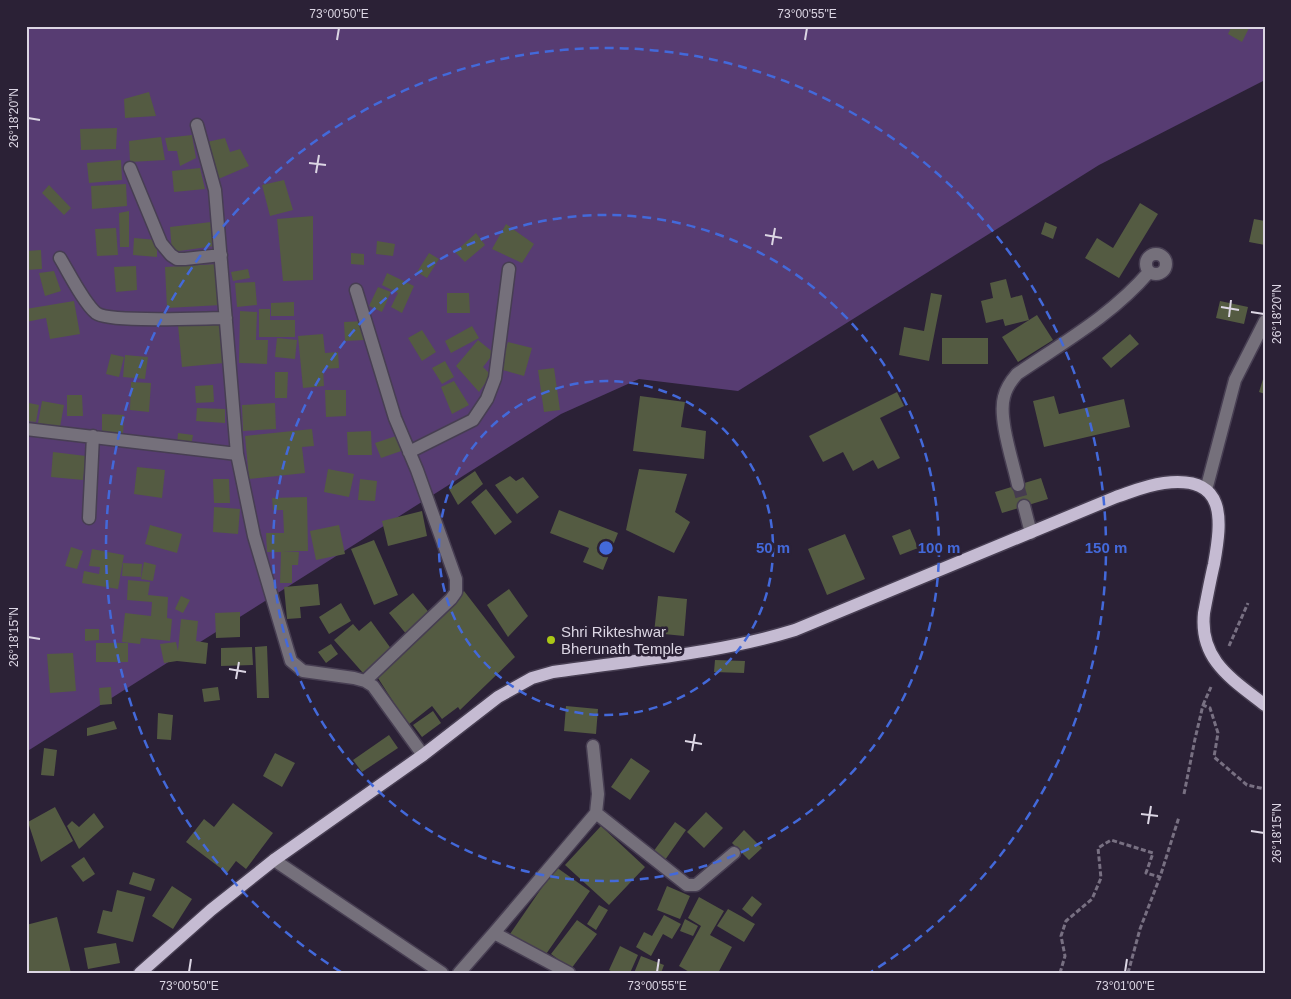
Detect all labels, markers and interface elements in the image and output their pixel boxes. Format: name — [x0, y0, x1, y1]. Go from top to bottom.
text: 73°00'50"E — [309, 7, 369, 21]
text: 73°00'55"E — [777, 7, 837, 21]
text: 26°18'20"N — [7, 88, 21, 148]
text: 26°18'20"N — [1270, 284, 1284, 344]
centre of rings — [597, 539, 615, 557]
text: 50 m — [756, 539, 790, 556]
text: 100 m — [918, 539, 960, 556]
text: 150 m — [1085, 539, 1127, 556]
text: 26°18'15"N — [7, 607, 21, 667]
place label: Shri Rikteshwar Bherunath Temple — [561, 623, 682, 657]
marker: Shri Rikteshwar Bherunath Temple — [545, 634, 557, 646]
text: 26°18'15"N — [1270, 803, 1284, 863]
text: 73°00'50"E — [159, 979, 219, 993]
text: 73°00'55"E — [627, 979, 687, 993]
text: 73°01'00"E — [1095, 979, 1155, 993]

